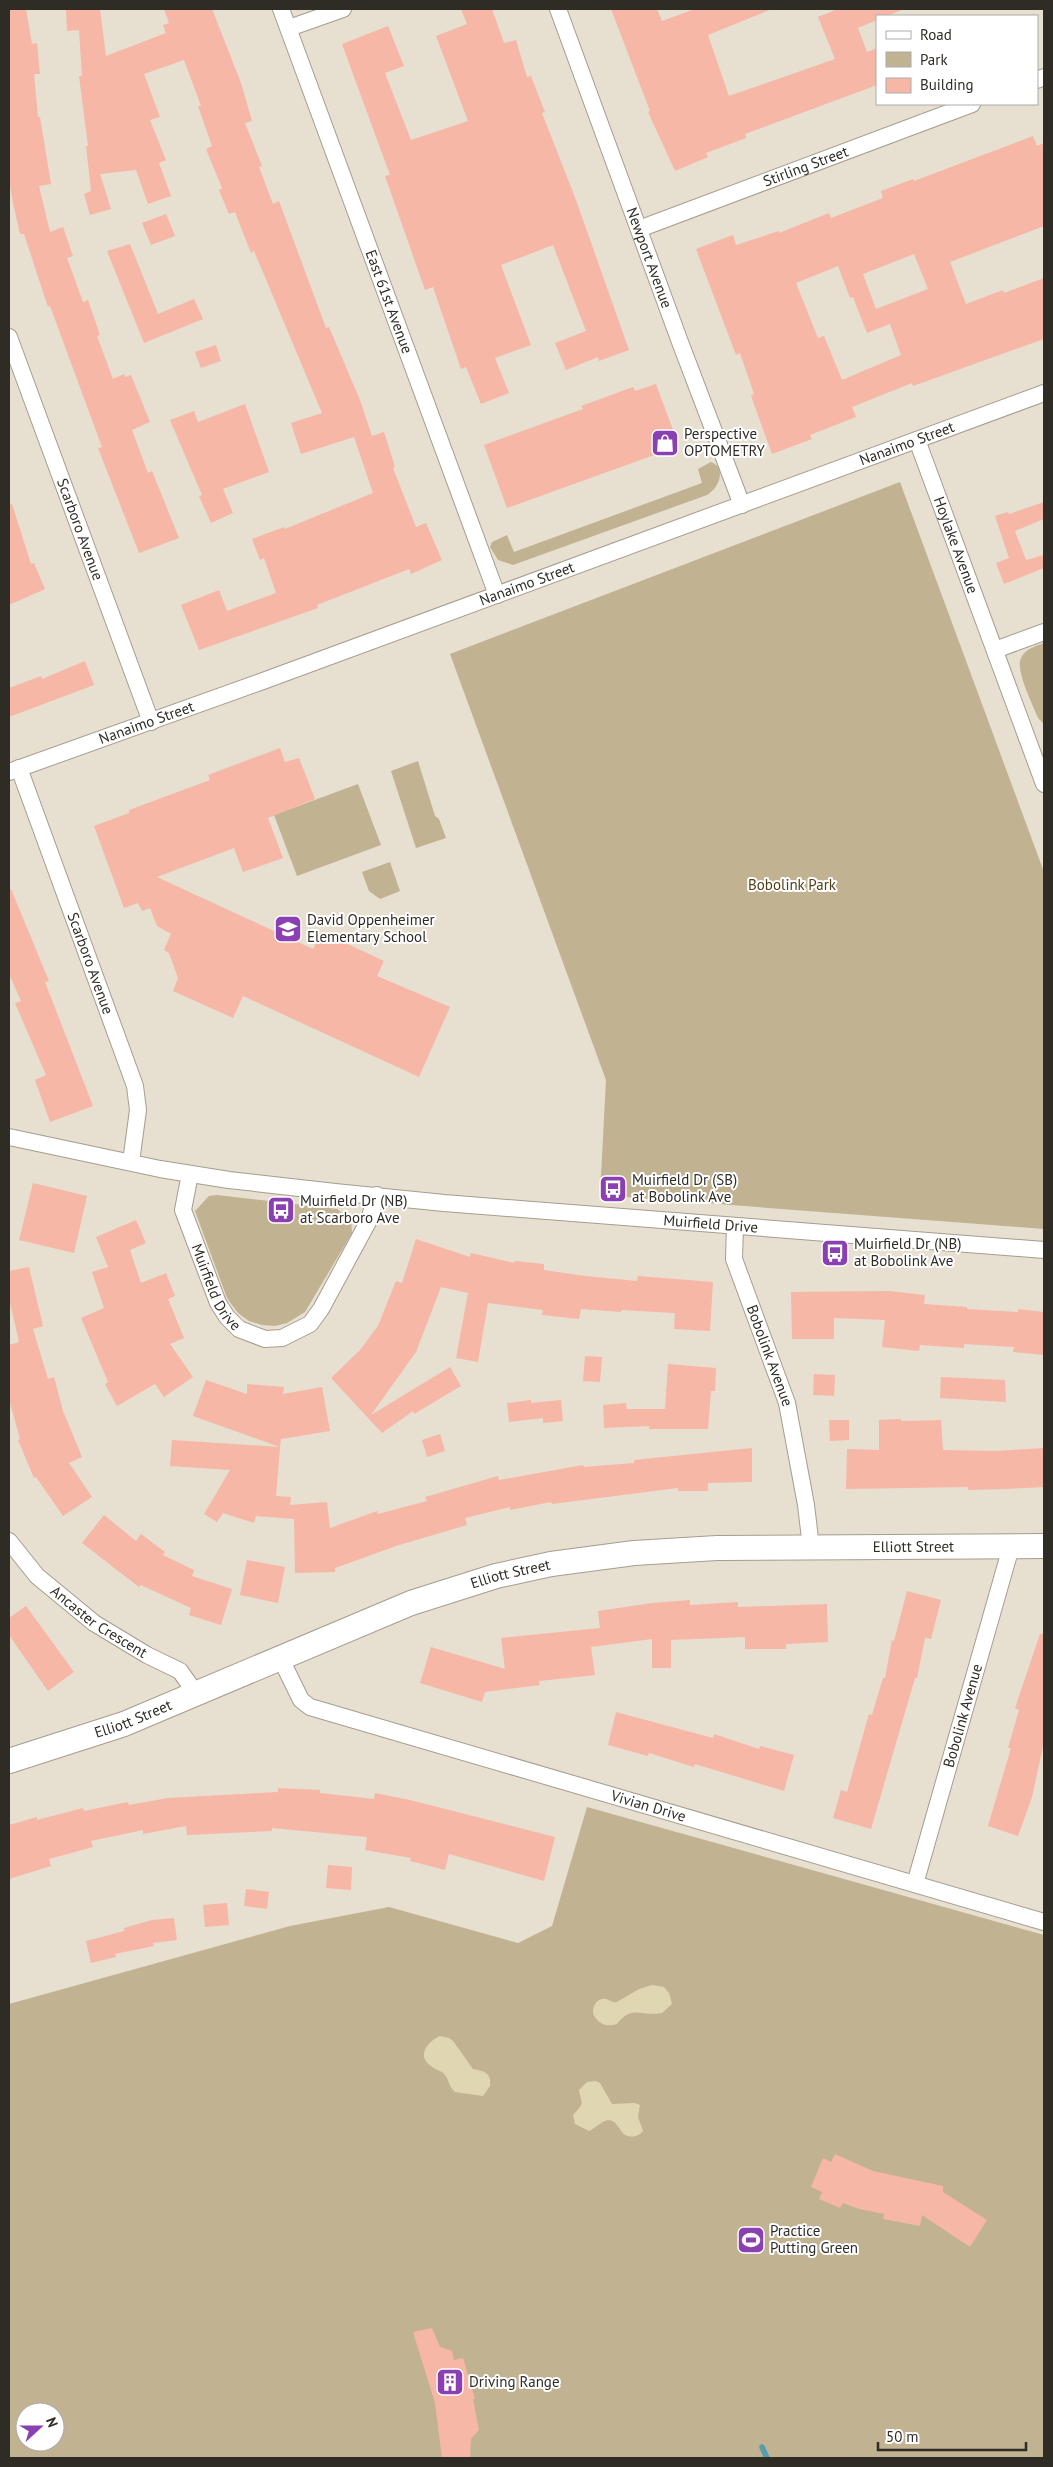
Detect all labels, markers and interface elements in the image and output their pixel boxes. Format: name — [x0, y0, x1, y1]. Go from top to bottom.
legend — [876, 15, 1038, 105]
text: Road — [920, 25, 952, 44]
text: Park — [920, 50, 948, 69]
text: Building — [920, 75, 974, 94]
street label: Stirling Street — [760, 141, 851, 191]
street label: Newport Avenue — [623, 205, 677, 311]
street label: East 61st Avenue — [362, 247, 417, 356]
street label: Nanaimo Street — [856, 417, 957, 469]
place label: Perspective OPTOMETRY — [684, 424, 766, 460]
shop icon: Perspective OPTOMETRY — [650, 428, 680, 458]
street label: Scarboro Avenue — [53, 476, 108, 583]
street label: Hoylake Avenue — [930, 494, 983, 596]
street label: Nanaimo Street — [477, 557, 577, 609]
street label: Nanaimo Street — [96, 697, 196, 748]
park label: Bobolink Park — [748, 875, 837, 894]
street label: Scarboro Avenue — [63, 910, 118, 1017]
place label: David Oppenheimer Elementary School — [307, 910, 435, 946]
school or university icon: David Oppenheimer Elementary School — [273, 914, 303, 944]
place label: Muirfield Dr (SB) at Bobolink Ave — [632, 1170, 737, 1206]
bus stop icon: Muirfield Dr (SB) at Bobolink Ave — [598, 1174, 628, 1204]
place label: Muirfield Dr (NB) at Scarboro Ave — [300, 1191, 407, 1227]
bus stop icon: Muirfield Dr (NB) at Scarboro Ave — [266, 1195, 296, 1225]
street label: Muirfield Drive — [663, 1210, 759, 1237]
place label: Muirfield Dr (NB) at Bobolink Ave — [854, 1234, 961, 1270]
bus stop icon: Muirfield Dr (NB) at Bobolink Ave — [820, 1238, 850, 1268]
street label: Muirfield Drive — [188, 1241, 245, 1335]
street label: Bobolink Avenue — [743, 1302, 797, 1409]
street label: Elliott Street — [873, 1537, 954, 1556]
street label: Elliott Street — [468, 1554, 552, 1593]
street label: Ancaster Crescent — [47, 1581, 151, 1662]
street label: Bobolink Avenue — [939, 1662, 986, 1770]
street label: Elliott Street — [92, 1695, 174, 1742]
street label: Vivian Drive — [608, 1785, 688, 1826]
place label: Practice Putting Green — [770, 2221, 858, 2257]
sports icon: Practice Putting Green — [736, 2225, 766, 2255]
building icon: Driving Range — [435, 2367, 465, 2397]
place label: Driving Range — [469, 2372, 560, 2391]
north arrow — [15, 2402, 65, 2452]
text: N — [42, 2415, 62, 2430]
scale bar — [878, 2420, 1026, 2452]
text: 50 m — [886, 2427, 919, 2446]

